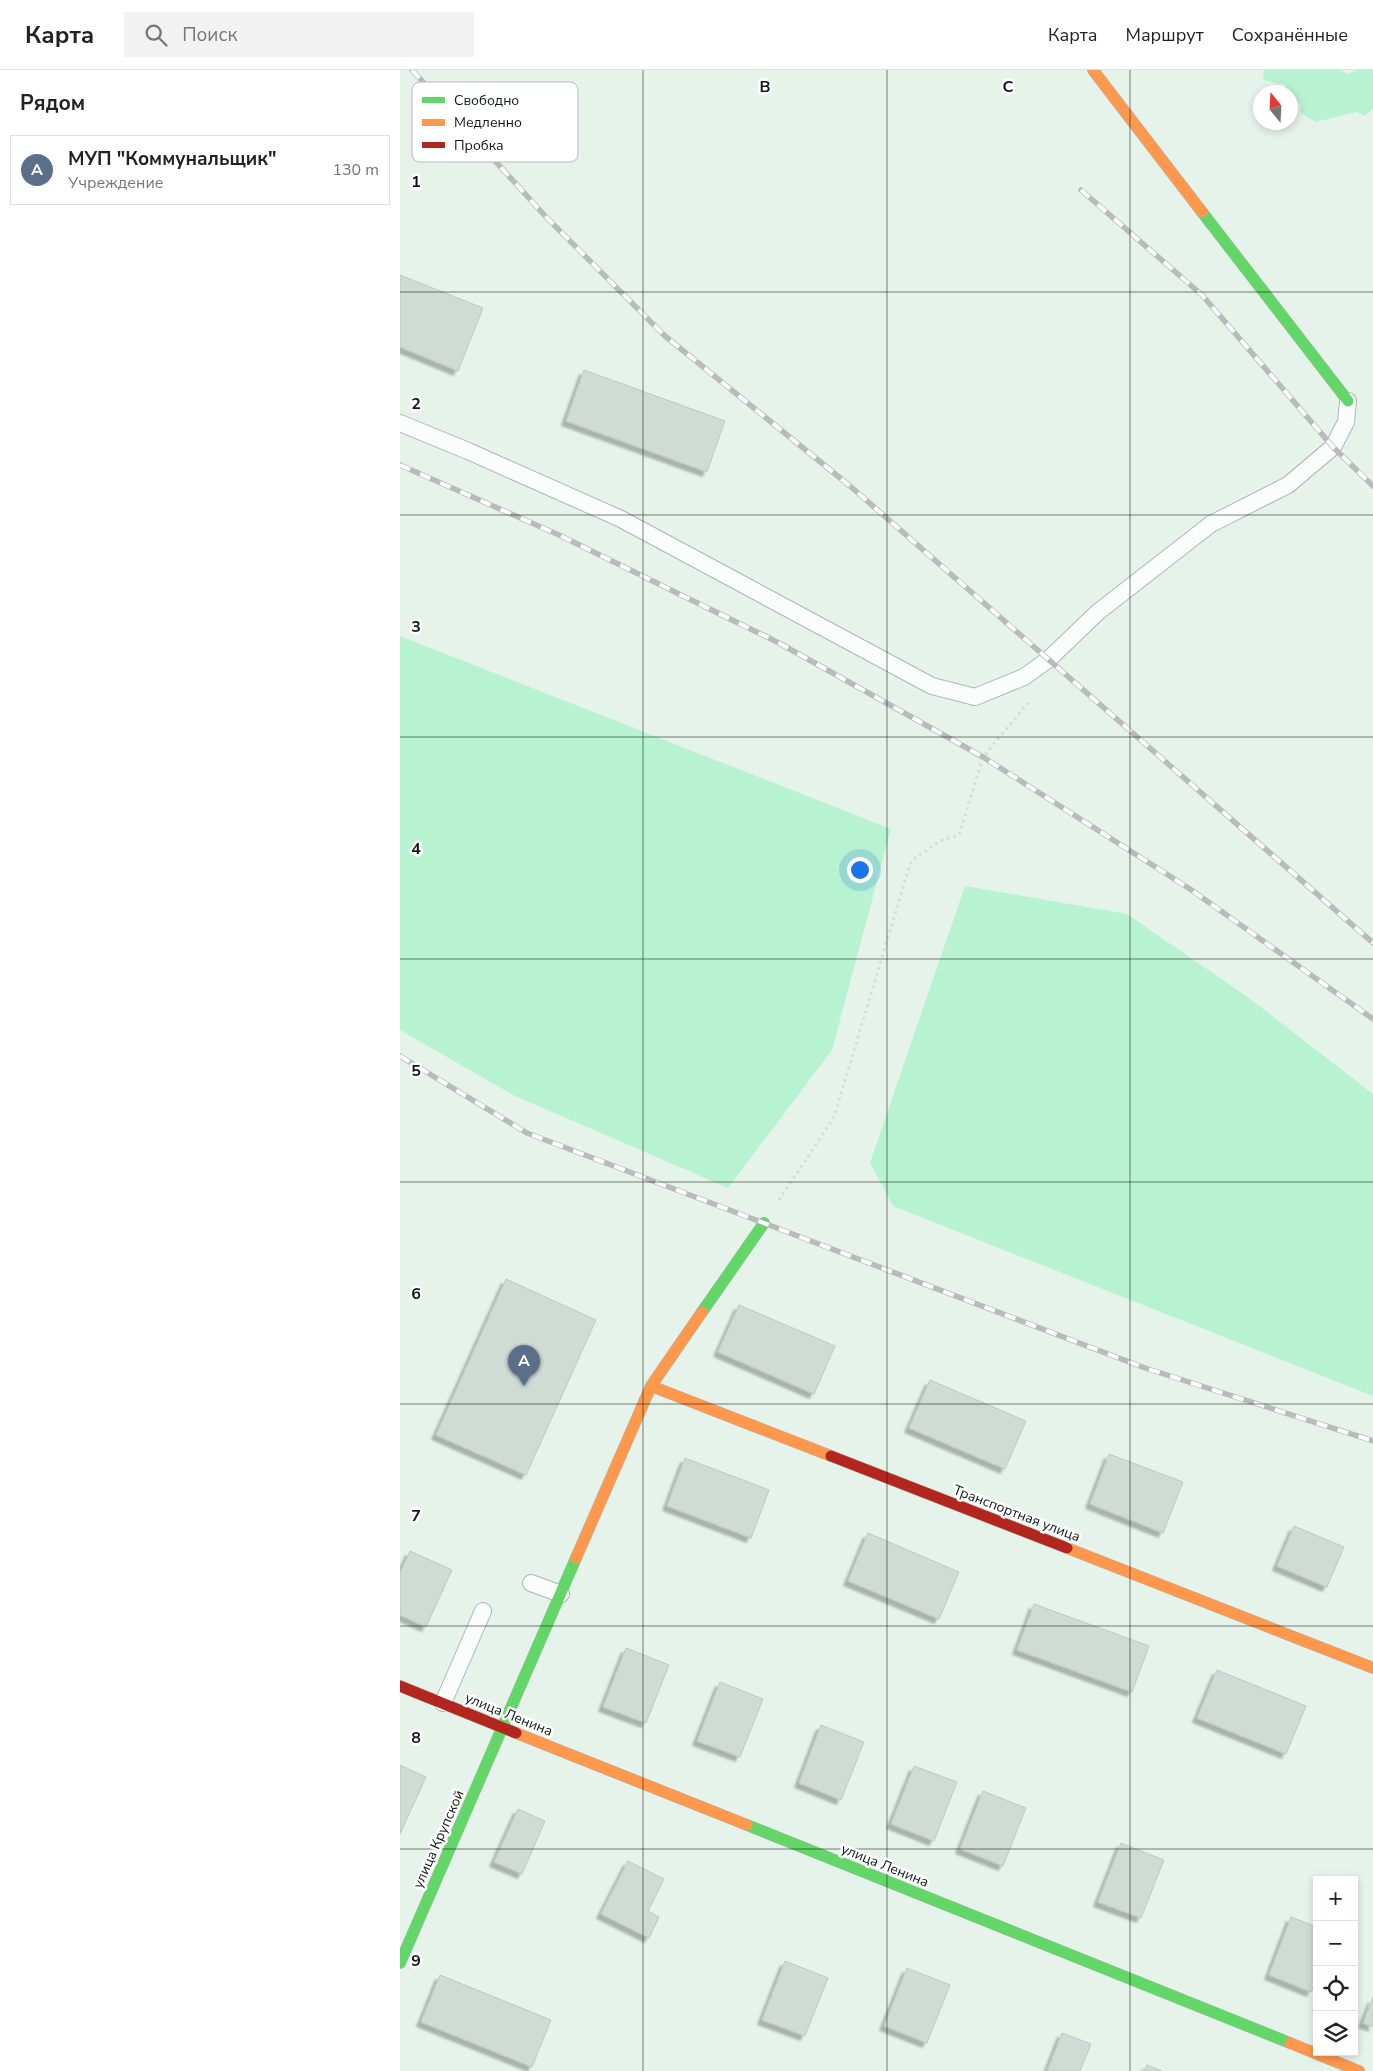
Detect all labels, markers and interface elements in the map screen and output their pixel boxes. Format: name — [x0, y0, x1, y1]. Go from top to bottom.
search box — [124, 12, 474, 57]
text: Карта — [25, 19, 94, 51]
icon: search — [142, 21, 170, 49]
text: Поиск — [182, 22, 237, 48]
text: Карта — [1048, 23, 1098, 47]
text: Маршрут — [1126, 23, 1204, 47]
text: Сохранённые — [1232, 23, 1348, 47]
text: B — [759, 76, 771, 98]
text: C — [1003, 76, 1014, 98]
legend — [412, 82, 578, 162]
north arrow — [1253, 85, 1298, 130]
text: Рядом — [20, 89, 85, 117]
text: Свободно — [454, 91, 519, 110]
text: Медленно — [454, 113, 522, 132]
text: Пробка — [454, 136, 504, 155]
text: МУП "Коммунальщик" — [68, 146, 276, 172]
text: A — [31, 159, 43, 181]
text: 130 m — [332, 159, 379, 181]
text: 1 — [411, 171, 421, 193]
text: Учреждение — [68, 172, 163, 194]
text: 2 — [411, 393, 421, 415]
text: 3 — [411, 616, 421, 638]
text: 4 — [411, 838, 421, 860]
your location — [847, 857, 873, 883]
text: 5 — [411, 1060, 421, 1082]
text: 6 — [411, 1283, 421, 1305]
pin: A — [508, 1345, 540, 1386]
street label: Транспортная улица — [951, 1480, 1083, 1546]
text: 7 — [411, 1505, 421, 1527]
street label: улица Ленина — [462, 1688, 555, 1741]
text: 8 — [411, 1727, 421, 1749]
street label: улица Крупской — [408, 1787, 469, 1891]
street label: улица Ленина — [838, 1839, 931, 1892]
map controls — [1313, 1876, 1358, 2056]
button: + — [1313, 1876, 1358, 1921]
button: − — [1313, 1921, 1358, 1966]
text: 9 — [411, 1950, 421, 1972]
button: locate — [1313, 1966, 1358, 2011]
button: layers — [1313, 2011, 1358, 2056]

